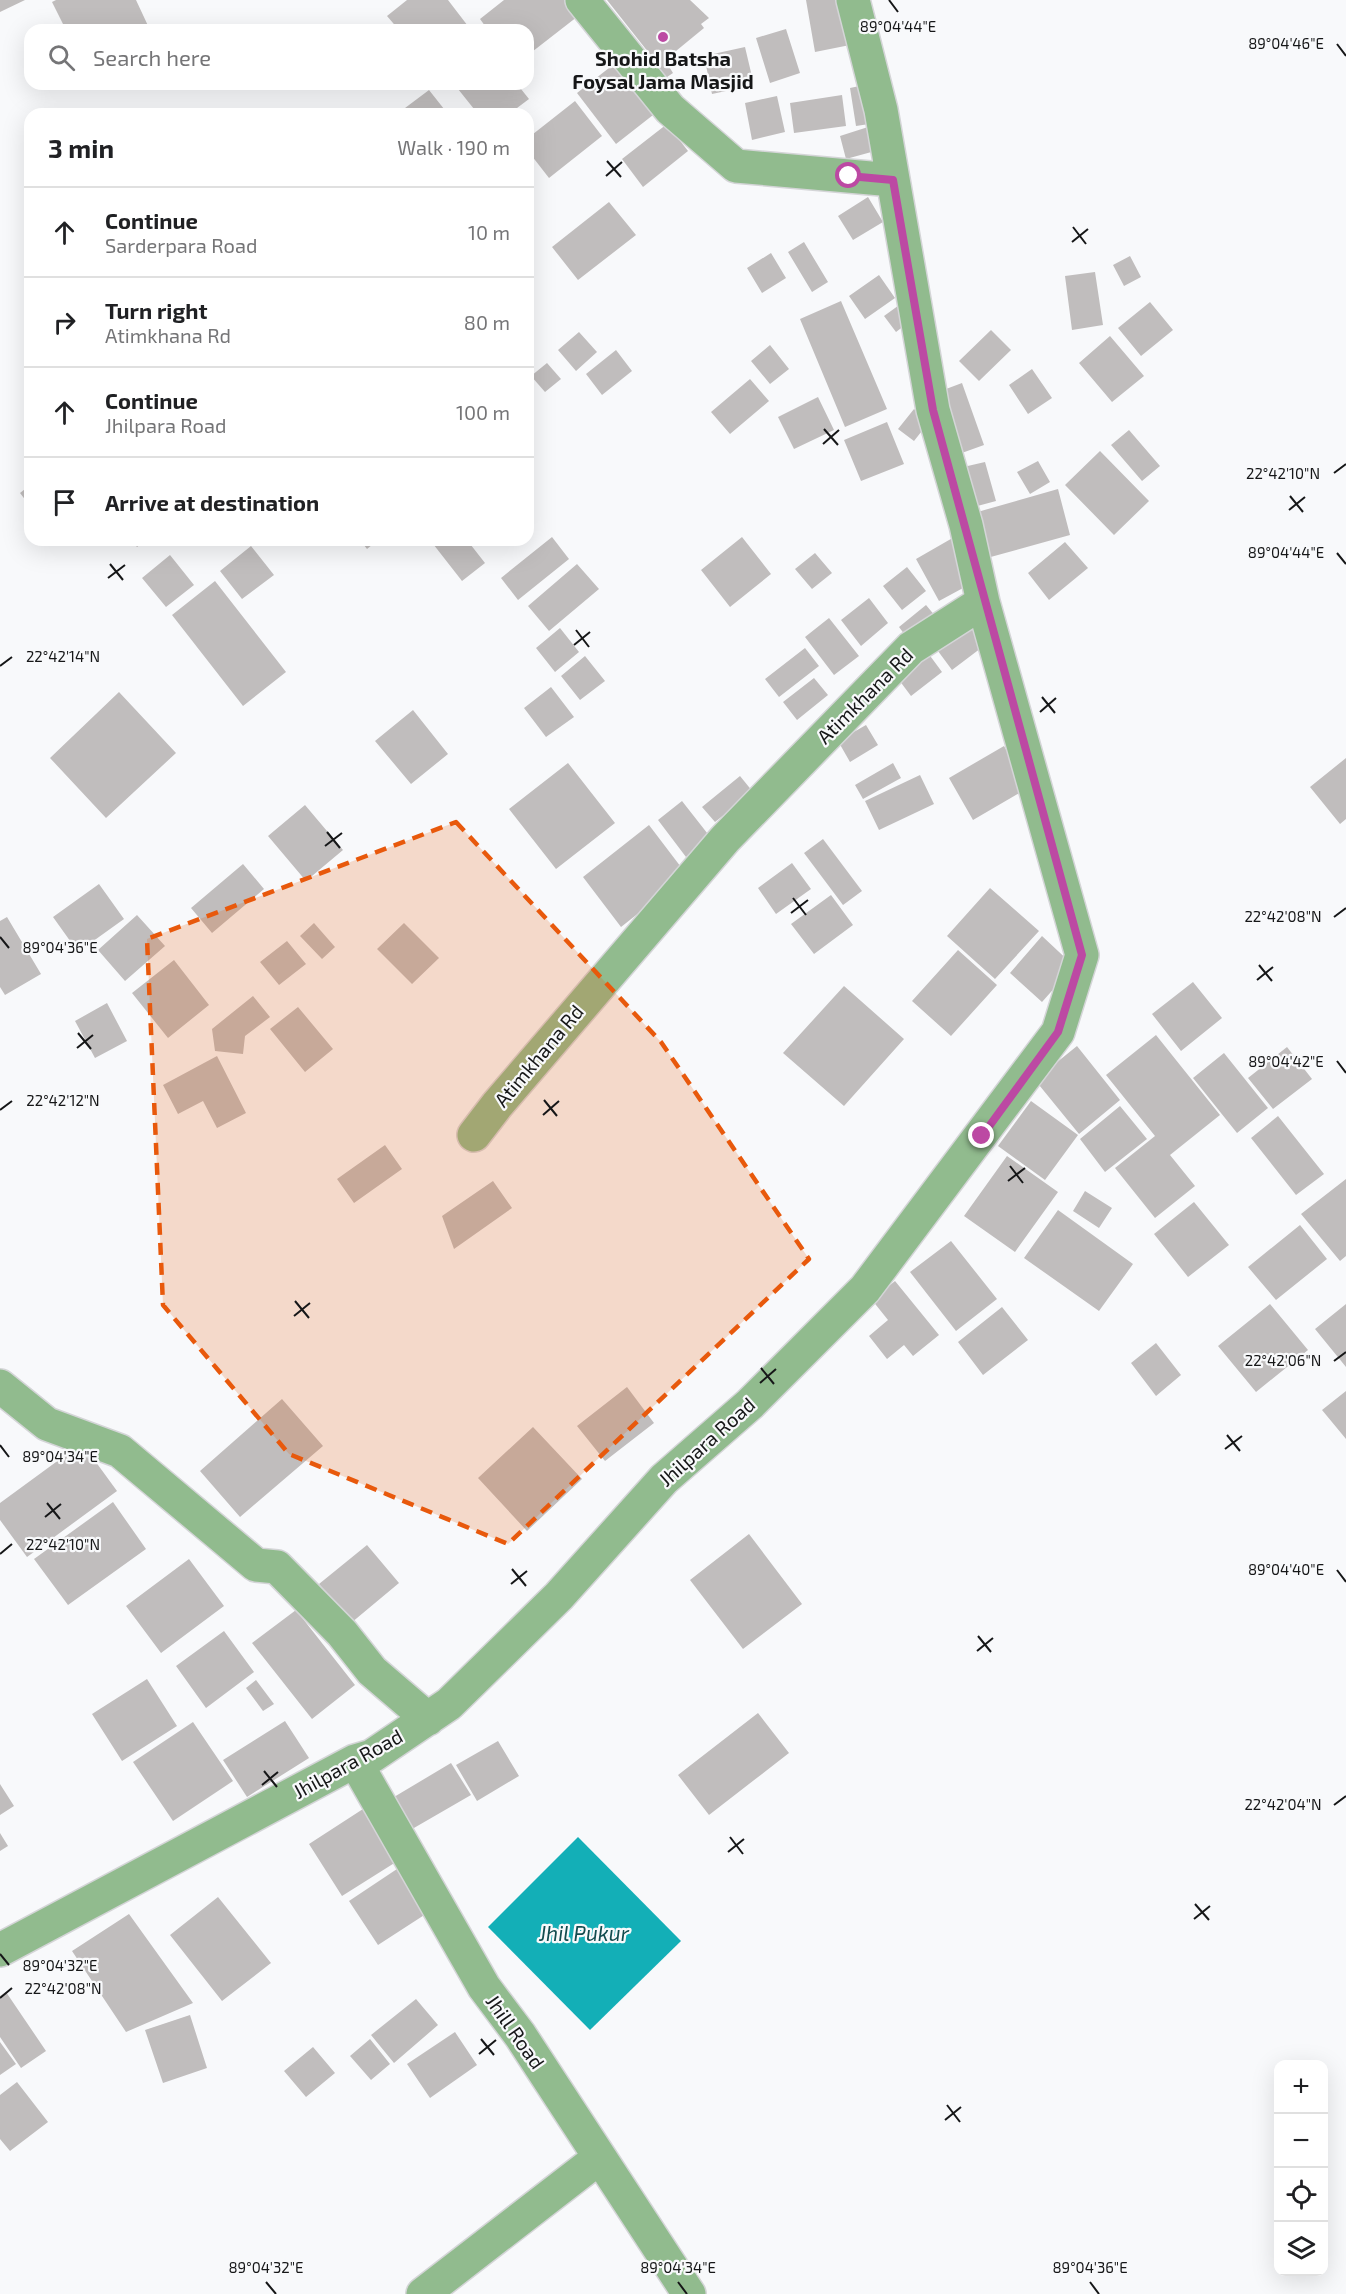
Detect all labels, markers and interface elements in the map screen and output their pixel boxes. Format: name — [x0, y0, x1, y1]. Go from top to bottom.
text: 89°04'44"E — [860, 17, 936, 35]
search box — [24, 24, 534, 90]
marker: Shohid Batsha Foysal Jama Masjid — [656, 30, 670, 44]
text: 89°04'46"E — [1248, 34, 1324, 52]
icon: search — [45, 41, 78, 74]
text: Search here — [93, 44, 211, 70]
place label: Shohid Batsha Foysal Jama Masjid — [572, 46, 754, 94]
text: 3 min — [48, 132, 114, 163]
text: Walk · 190 m — [397, 135, 510, 159]
route start — [835, 162, 861, 188]
text: Continue — [105, 207, 198, 233]
icon: ahead — [48, 216, 81, 249]
text: 10 m — [468, 220, 510, 244]
text: Sarderpara Road — [105, 233, 257, 257]
text: Turn right — [105, 297, 207, 323]
icon: right — [48, 306, 81, 339]
text: 80 m — [464, 310, 510, 334]
text: Atimkhana Rd — [105, 323, 231, 347]
text: Continue — [105, 387, 198, 413]
icon: ahead — [48, 396, 81, 429]
text: 100 m — [456, 400, 510, 424]
text: Jhilpara Road — [105, 413, 226, 437]
text: 22°42'10"N — [1246, 464, 1320, 482]
icon: arrive — [48, 486, 81, 519]
text: Arrive at destination — [105, 489, 319, 515]
text: 89°04'44"E — [1248, 543, 1324, 561]
street label: Atimkhana Rd — [811, 642, 917, 748]
text: 22°42'14"N — [26, 647, 100, 665]
text: 22°42'08"N — [1244, 907, 1322, 925]
text: 89°04'36"E — [22, 938, 98, 956]
street label: Atimkhana Rd — [489, 999, 588, 1111]
text: 89°04'42"E — [1248, 1052, 1324, 1070]
text: 22°42'12"N — [26, 1091, 100, 1109]
route end — [968, 1122, 994, 1148]
text: 22°42'06"N — [1245, 1351, 1321, 1369]
street label: Jhilpara Road — [653, 1392, 759, 1491]
text: 89°04'34"E — [22, 1447, 98, 1465]
text: 22°42'10"N — [26, 1535, 100, 1553]
text: 89°04'40"E — [1248, 1560, 1324, 1578]
street label: Jhilpara Road — [289, 1723, 406, 1803]
text: 22°42'04"N — [1244, 1795, 1322, 1813]
water label: Jhil Pukur — [538, 1920, 630, 1945]
text: 89°04'32"E — [23, 1956, 97, 1974]
text: 22°42'08"N — [24, 1979, 102, 1997]
street label: Jhill Road — [482, 1990, 550, 2073]
map controls — [1274, 2060, 1328, 2276]
button: + — [1274, 2060, 1328, 2114]
button: − — [1274, 2114, 1328, 2168]
button: locate — [1274, 2168, 1328, 2222]
button: layers — [1274, 2222, 1328, 2276]
text: 89°04'32"E — [229, 2258, 303, 2276]
text: 89°04'34"E — [640, 2258, 716, 2276]
text: 89°04'36"E — [1052, 2258, 1128, 2276]

